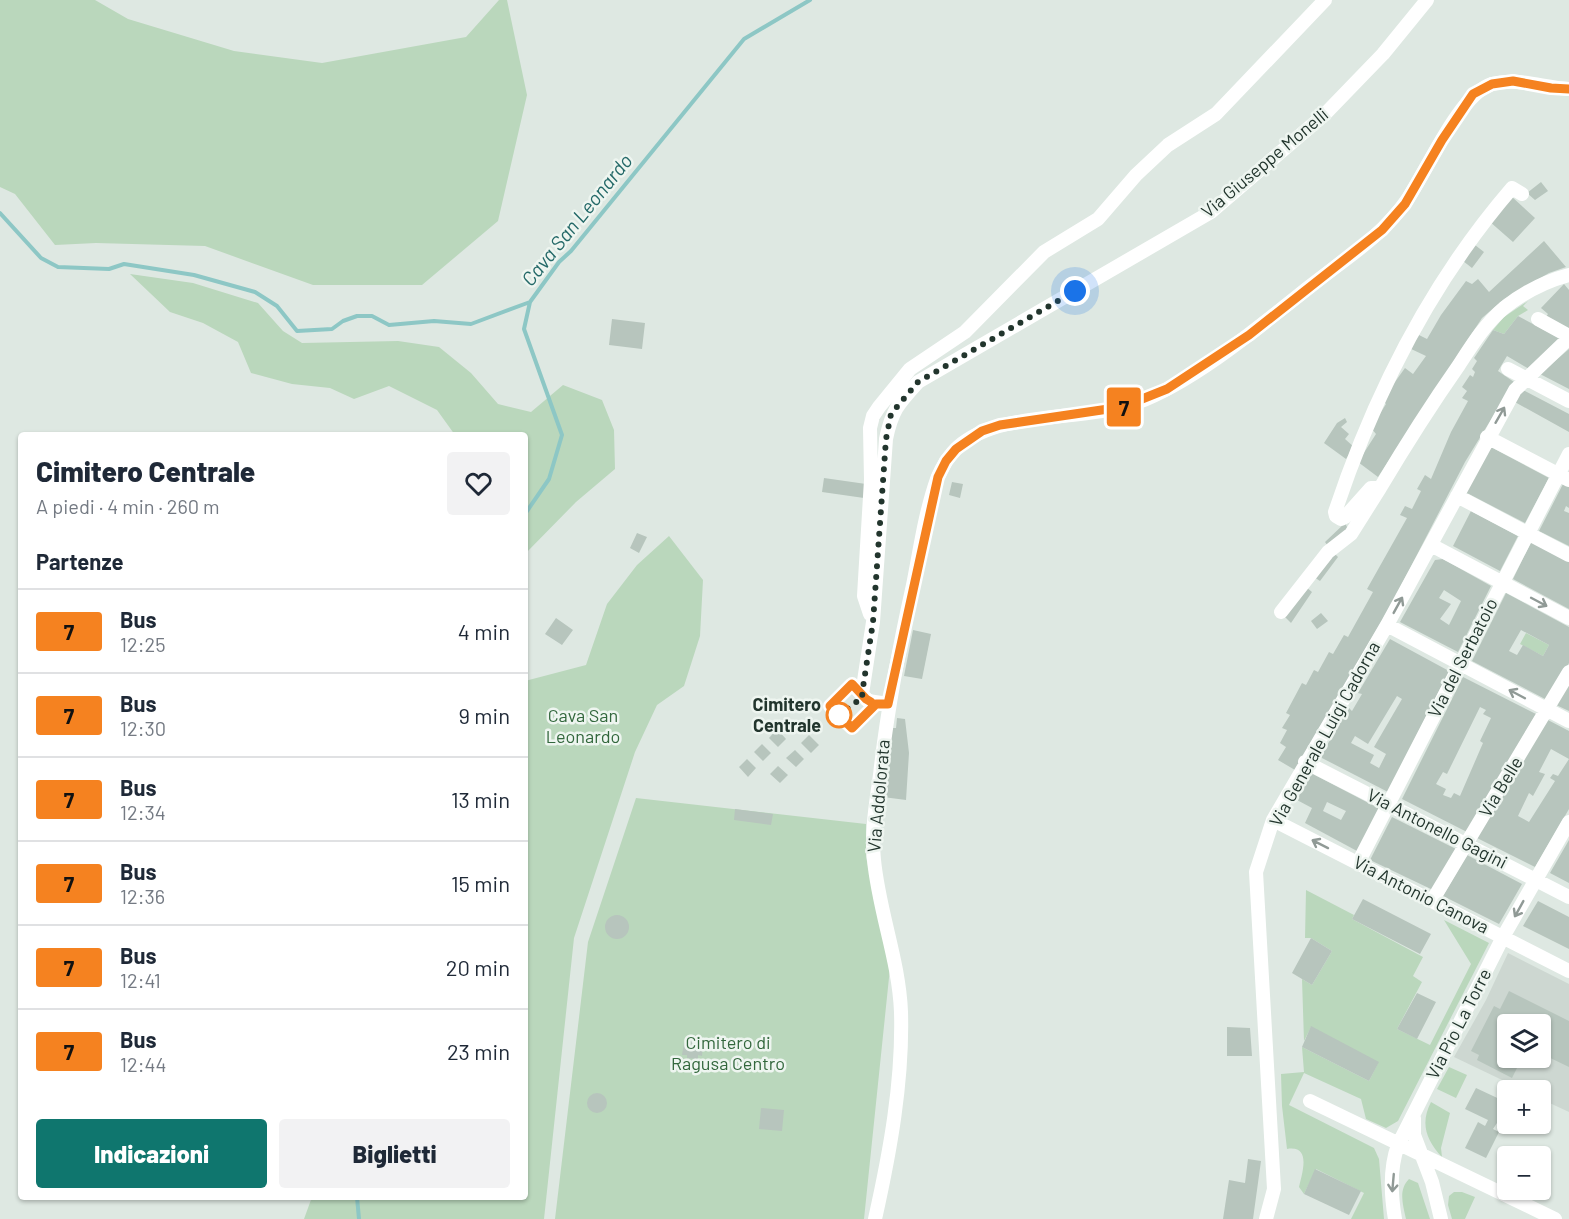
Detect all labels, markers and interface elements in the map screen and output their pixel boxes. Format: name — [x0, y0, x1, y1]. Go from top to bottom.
street label: Via Giuseppe Monelli — [1196, 103, 1332, 222]
water label: Cava San Leonardo — [516, 149, 637, 290]
your location — [1060, 276, 1090, 306]
line badge: 7 — [1104, 388, 1144, 426]
text: 7 — [1119, 395, 1129, 420]
one-way arrow — [1494, 407, 1506, 424]
button: heart — [447, 452, 510, 515]
text: Cimitero Centrale — [36, 454, 255, 488]
text: A piedi · 4 min · 260 m — [36, 494, 220, 518]
text: Partenze — [36, 548, 124, 574]
street label: Via del Serbatoio — [1423, 594, 1502, 721]
one-way arrow — [1530, 596, 1547, 608]
one-way arrow — [1393, 597, 1404, 615]
text: Bus — [120, 606, 157, 632]
text: 4 min — [458, 618, 510, 644]
text: 7 — [64, 619, 74, 644]
text: 12:25 — [120, 632, 166, 656]
street label: Via Generale Luigi Cadorna — [1264, 637, 1384, 830]
one-way arrow — [1509, 688, 1527, 699]
text: Bus — [120, 690, 157, 716]
place label: Cimitero Centrale — [753, 693, 821, 736]
text: 9 min — [458, 702, 510, 728]
marker: Cimitero Centrale — [826, 702, 852, 728]
text: 7 — [64, 703, 74, 728]
park label: Cava San Leonardo — [546, 704, 620, 747]
text: 12:30 — [120, 716, 166, 740]
street label: Via Addolorata — [862, 738, 894, 853]
street label: Via Belle — [1474, 752, 1527, 821]
text: Bus — [120, 774, 157, 800]
street label: Via Antonello Gagini — [1364, 783, 1511, 873]
text: 13 min — [451, 786, 510, 812]
text: 7 — [64, 787, 74, 812]
text: 12:34 — [120, 800, 166, 824]
one-way arrow — [1312, 837, 1330, 849]
street label: Via Antonio Canova — [1350, 850, 1493, 938]
text: Bus — [120, 858, 157, 884]
text: 15 min — [451, 870, 510, 896]
text: 7 — [64, 871, 74, 896]
text: 12:36 — [120, 884, 165, 908]
one-way arrow — [1513, 900, 1524, 918]
text: Bus — [120, 942, 157, 968]
text: 20 min — [446, 954, 510, 980]
text: 7 — [64, 955, 74, 980]
street label: Via Pio La Torre — [1421, 965, 1495, 1082]
text: 12:41 — [120, 968, 161, 992]
map controls — [1497, 1014, 1551, 1200]
button: layers — [1497, 1014, 1551, 1068]
text: Bus — [120, 1026, 157, 1052]
park label: Cimitero di Ragusa Centro — [671, 1031, 785, 1074]
text: 23 min — [447, 1038, 510, 1064]
text: 7 — [64, 1039, 74, 1064]
text: 12:44 — [120, 1052, 167, 1076]
button: + — [1497, 1080, 1551, 1134]
button: Indicazioni — [36, 1119, 267, 1188]
button: Biglietti — [279, 1119, 510, 1188]
button: − — [1497, 1146, 1551, 1200]
one-way arrow — [1387, 1173, 1398, 1193]

